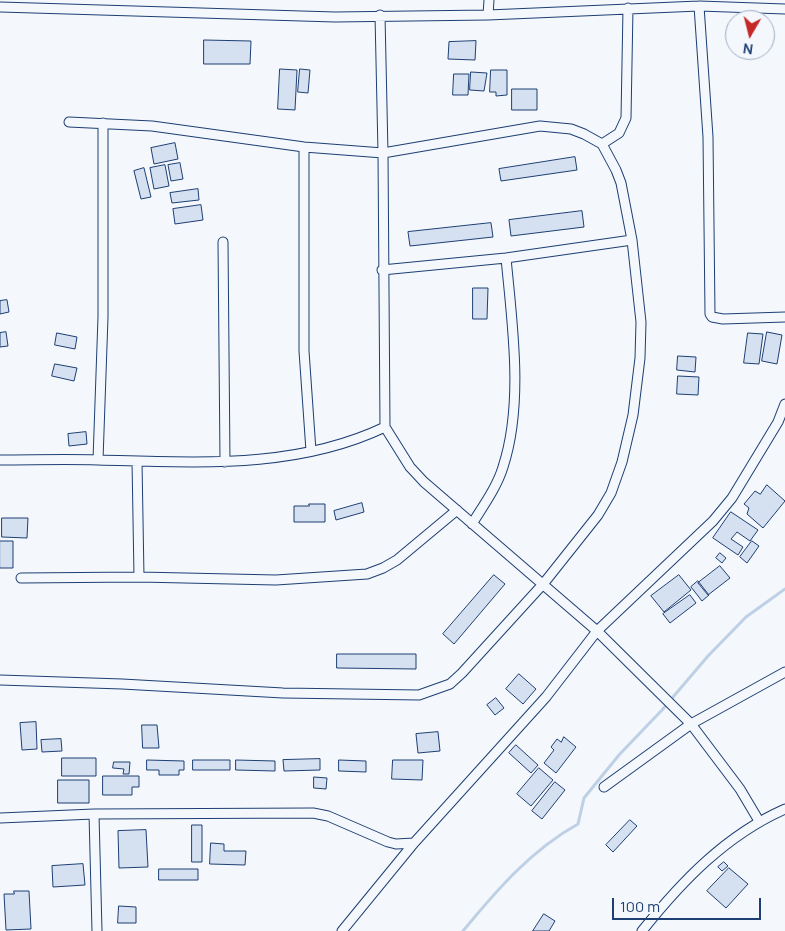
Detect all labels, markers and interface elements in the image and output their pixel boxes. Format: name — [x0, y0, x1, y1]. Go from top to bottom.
north arrow — [725, 10, 775, 60]
text: N — [742, 39, 754, 59]
scale bar — [615, 888, 764, 920]
text: 100 m — [620, 896, 660, 917]

